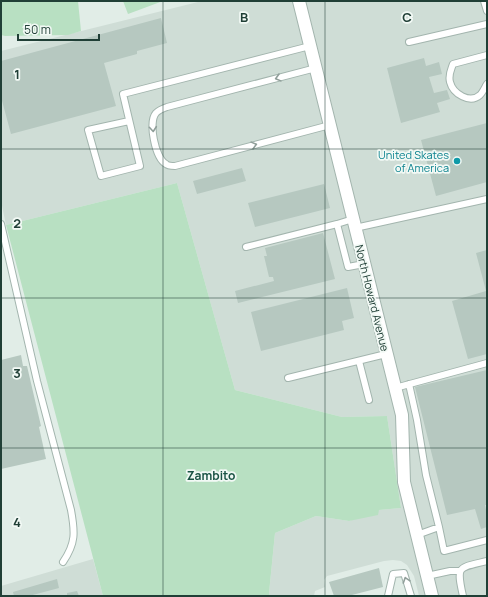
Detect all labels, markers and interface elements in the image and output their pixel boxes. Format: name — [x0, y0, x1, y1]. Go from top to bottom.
text: B — [240, 8, 248, 26]
text: C — [402, 8, 412, 26]
scale bar — [18, 16, 99, 42]
text: 50 m — [24, 21, 51, 38]
text: 1 — [14, 65, 20, 83]
one-way arrow — [275, 73, 282, 82]
one-way arrow — [148, 126, 157, 132]
one-way arrow — [251, 142, 257, 150]
place label: United Skates of America — [378, 147, 449, 175]
marker: United Skates of America — [452, 156, 462, 166]
text: 2 — [13, 214, 21, 232]
street label: North Howard Avenue — [352, 243, 393, 353]
text: 3 — [13, 364, 21, 382]
district label: Zambito — [187, 467, 235, 484]
text: 4 — [13, 513, 21, 531]
one-way arrow — [402, 576, 411, 583]

